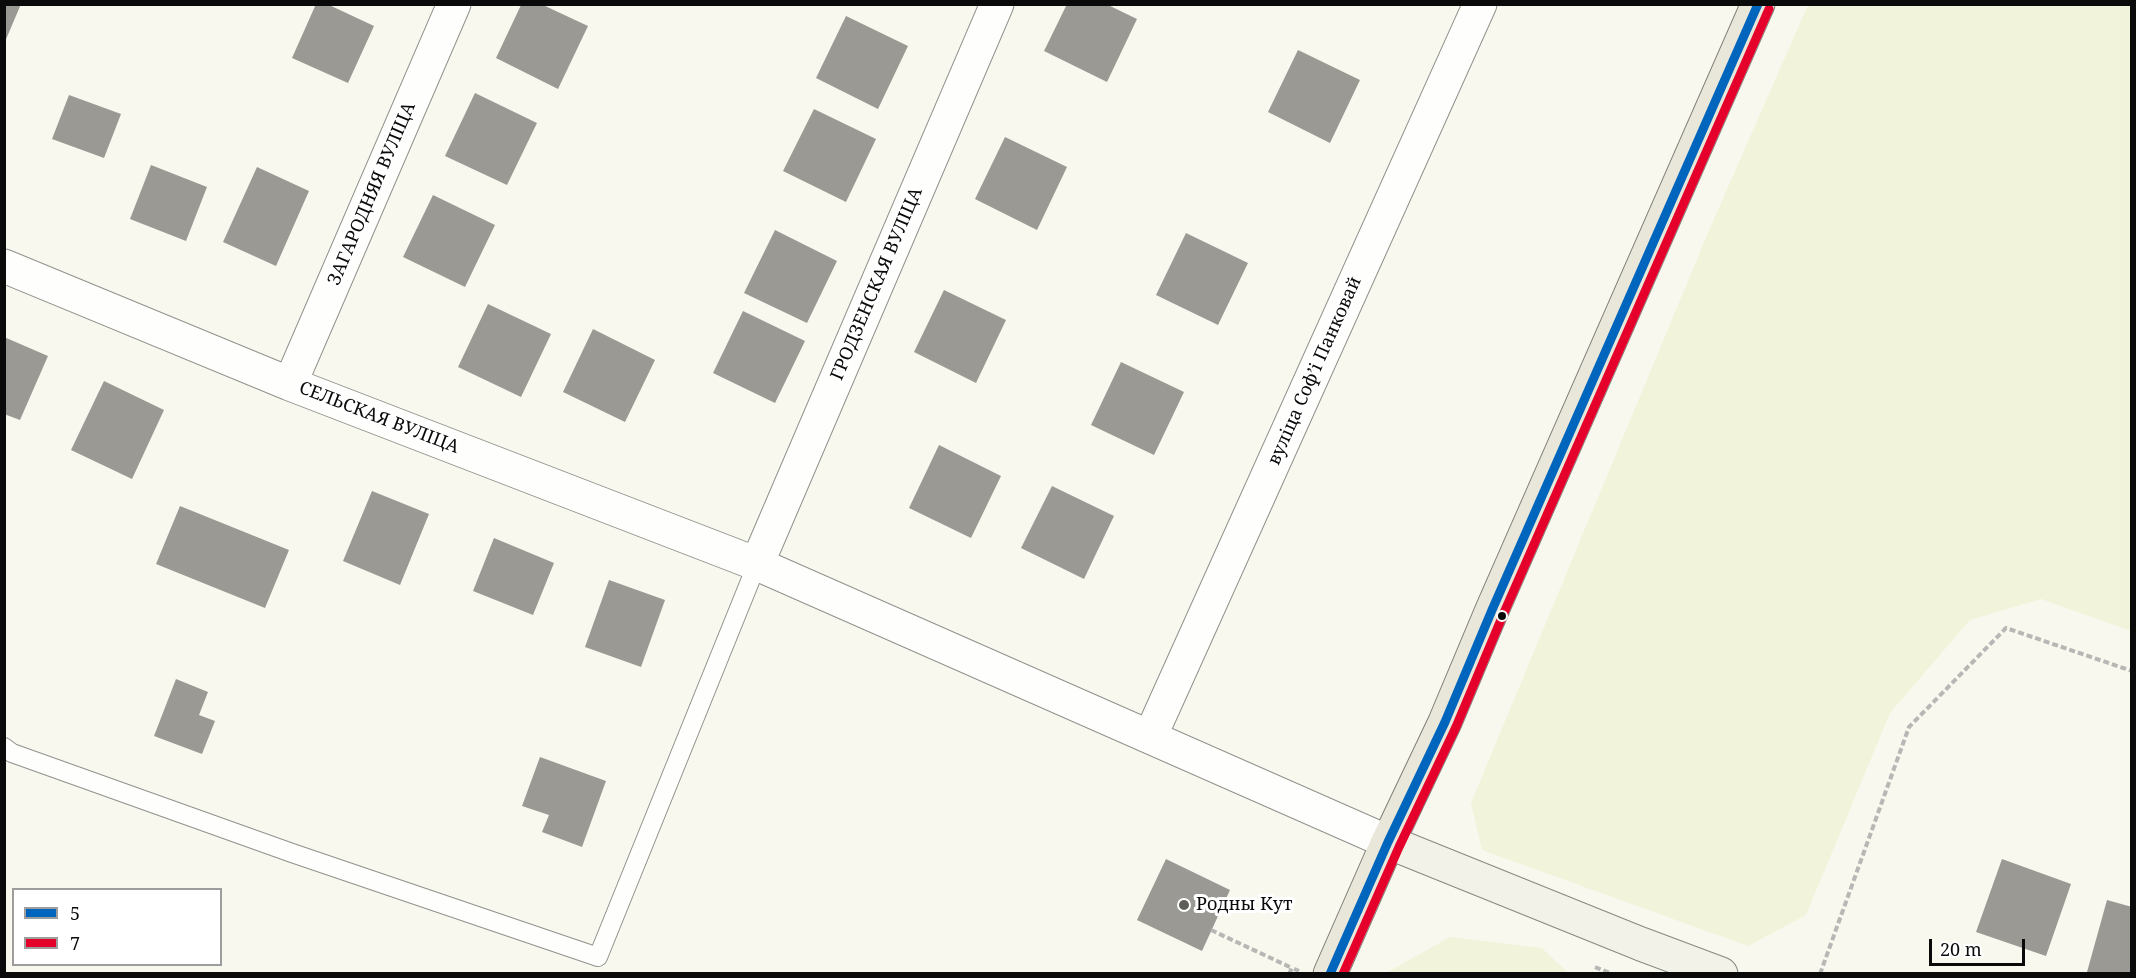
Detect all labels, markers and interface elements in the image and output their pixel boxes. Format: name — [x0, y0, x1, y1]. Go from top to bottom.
street label: ЗАГАРОДНЯЯ ВУЛІЦА — [324, 99, 420, 289]
street label: ГРОДЗЕНСКАЯ ВУЛІЦА — [827, 184, 927, 384]
street label: вуліца Софʼі Панковай — [1264, 273, 1366, 469]
street label: СЕЛЬСКАЯ ВУЛІЦА — [296, 377, 462, 459]
unlabelled marker — [1496, 610, 1508, 622]
legend — [12, 888, 222, 966]
place label: Родны Кут — [1196, 894, 1292, 916]
marker: Родны Кут — [1177, 898, 1191, 912]
text: 5 — [70, 901, 80, 925]
scale bar — [1932, 927, 2028, 965]
text: 7 — [70, 931, 80, 955]
text: 20 m — [1940, 937, 1982, 961]

